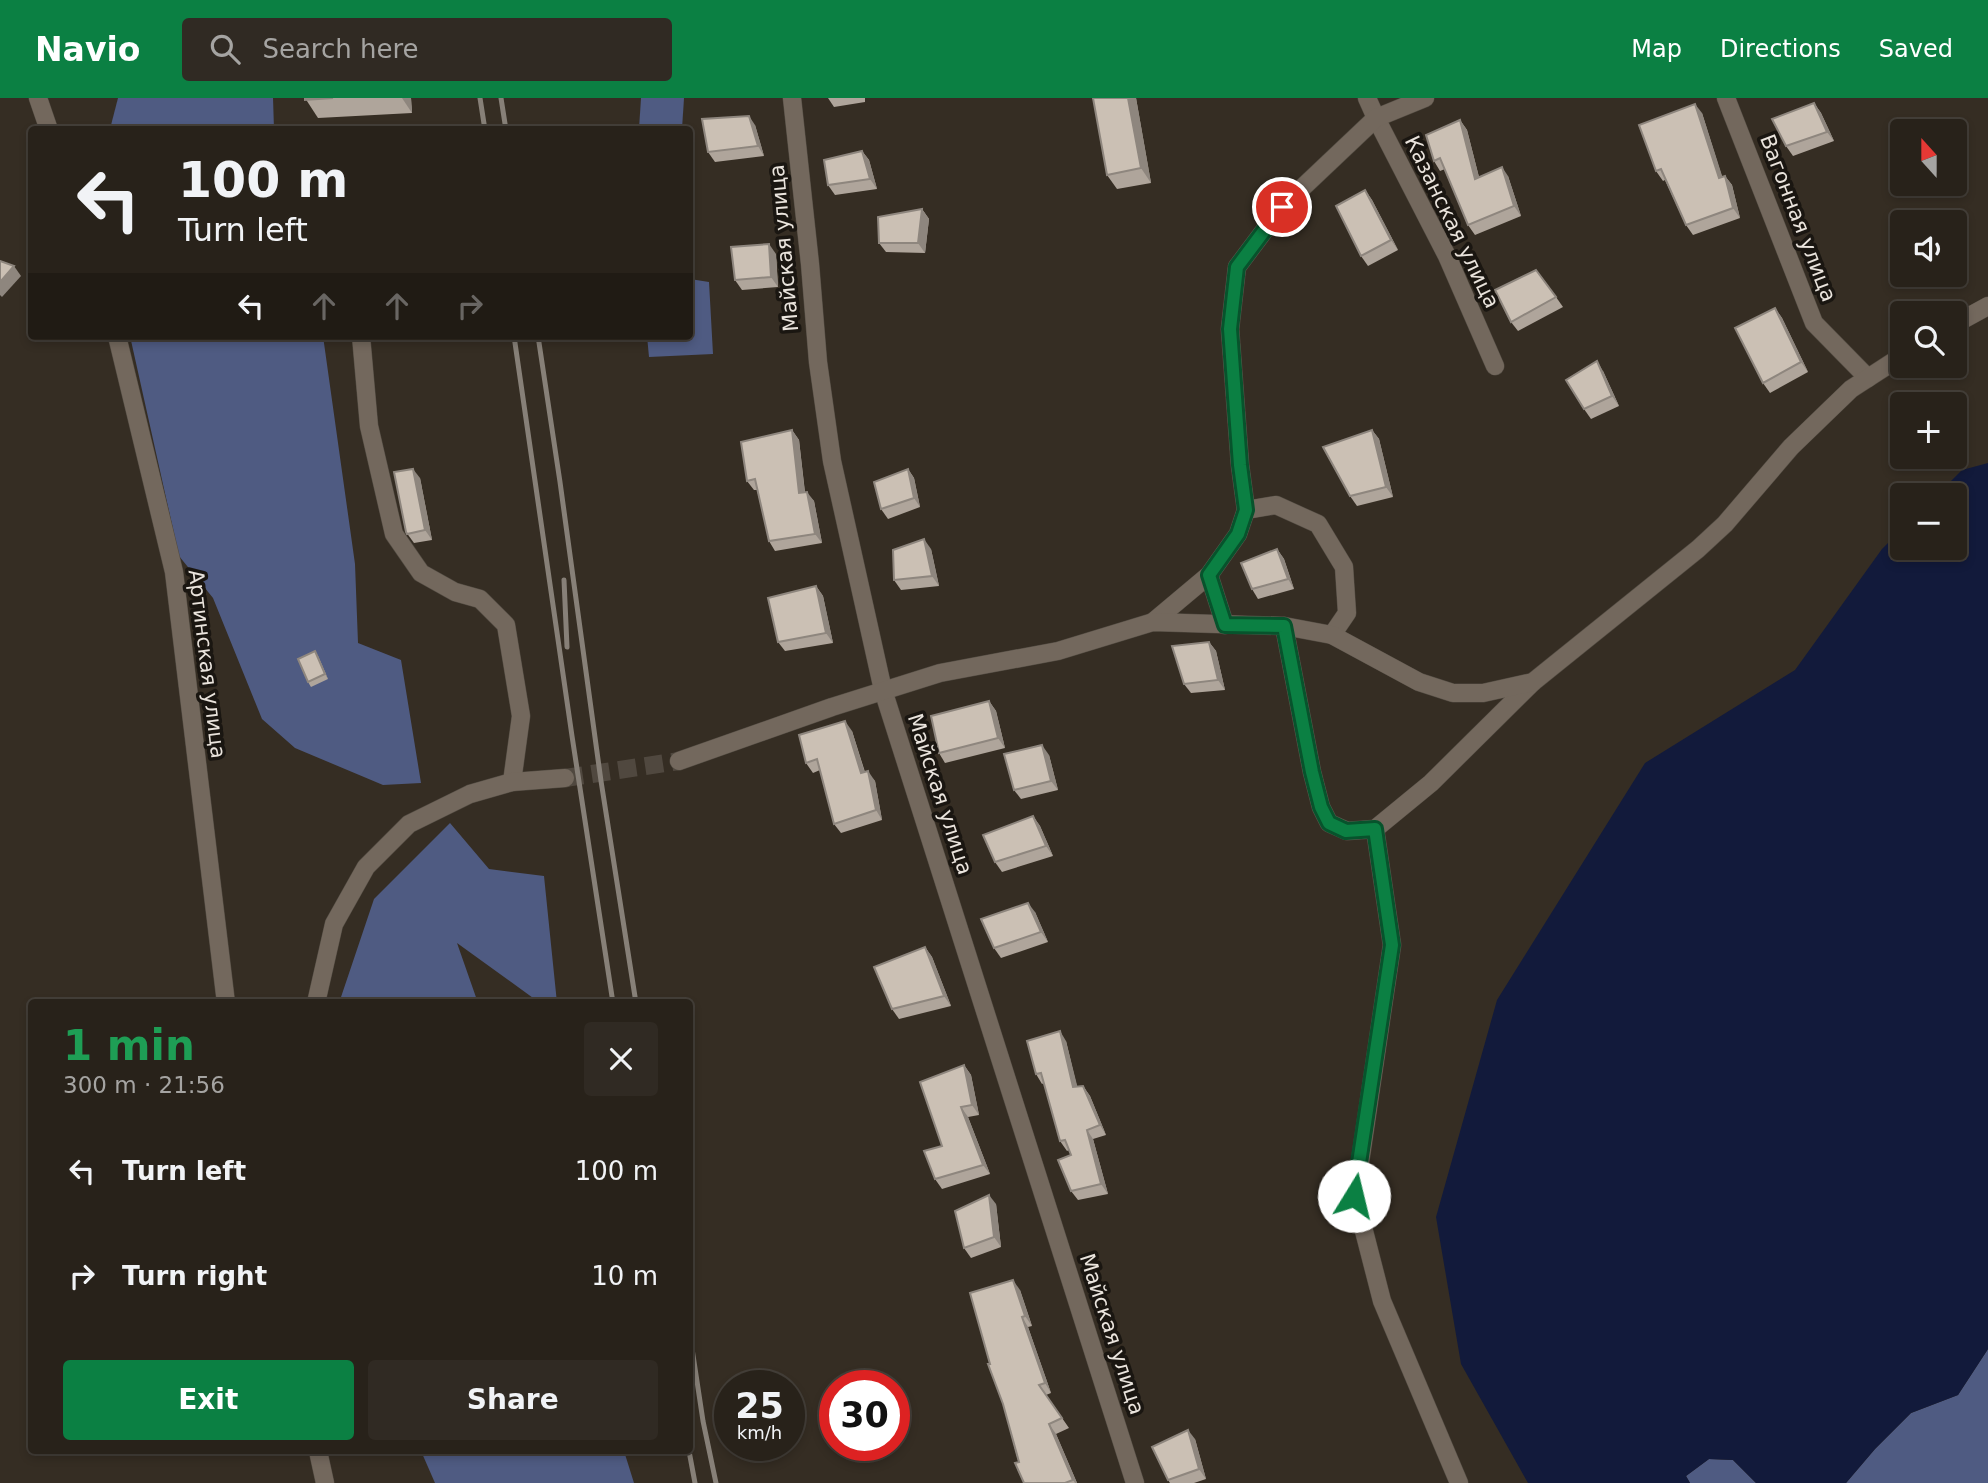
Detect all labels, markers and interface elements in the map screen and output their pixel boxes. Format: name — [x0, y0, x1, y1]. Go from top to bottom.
search box — [182, 18, 672, 81]
text: Navio — [35, 30, 140, 69]
icon: search — [206, 30, 244, 68]
text: Search here — [262, 34, 419, 64]
text: Map — [1631, 35, 1682, 63]
text: Directions — [1720, 35, 1841, 63]
text: Saved — [1879, 35, 1953, 63]
north arrow — [1890, 119, 1967, 196]
map controls — [1890, 119, 1967, 560]
street label: Вагонная улица — [1755, 131, 1841, 305]
street label: Казанская улица — [1400, 132, 1504, 312]
text: 100 m — [178, 152, 348, 209]
icon: left — [63, 154, 154, 245]
street label: Майская улица — [765, 163, 803, 333]
pin — [1252, 177, 1312, 237]
icon: arrive — [1263, 188, 1301, 226]
button: sound — [1890, 210, 1967, 287]
text: Turn left — [178, 211, 308, 249]
icon: left — [232, 287, 270, 325]
icon: ahead — [305, 287, 343, 325]
icon: ahead — [378, 287, 416, 325]
icon: right — [451, 287, 489, 325]
button: search — [1890, 301, 1967, 378]
button: + — [1890, 392, 1967, 469]
button: − — [1890, 483, 1967, 560]
street label: Артинская улица — [183, 568, 231, 760]
street label: Майская улица — [903, 711, 977, 877]
text: 1 min — [63, 1021, 195, 1070]
button: close — [584, 1022, 658, 1096]
text: 300 m · 21:56 — [63, 1072, 225, 1098]
icon: left — [63, 1152, 101, 1190]
text: Turn left — [122, 1156, 246, 1186]
text: 100 m — [575, 1156, 658, 1186]
position arrow — [1317, 1159, 1391, 1233]
street label: Майская улица — [1075, 1251, 1149, 1417]
icon: right — [63, 1257, 101, 1295]
text: Turn right — [122, 1261, 267, 1291]
text: 10 m — [591, 1261, 658, 1291]
button: Exit — [63, 1360, 354, 1440]
button: Share — [368, 1360, 658, 1440]
speed limit sign: 30 — [819, 1370, 910, 1461]
text: 25 — [735, 1386, 784, 1426]
text: km/h — [737, 1422, 782, 1443]

